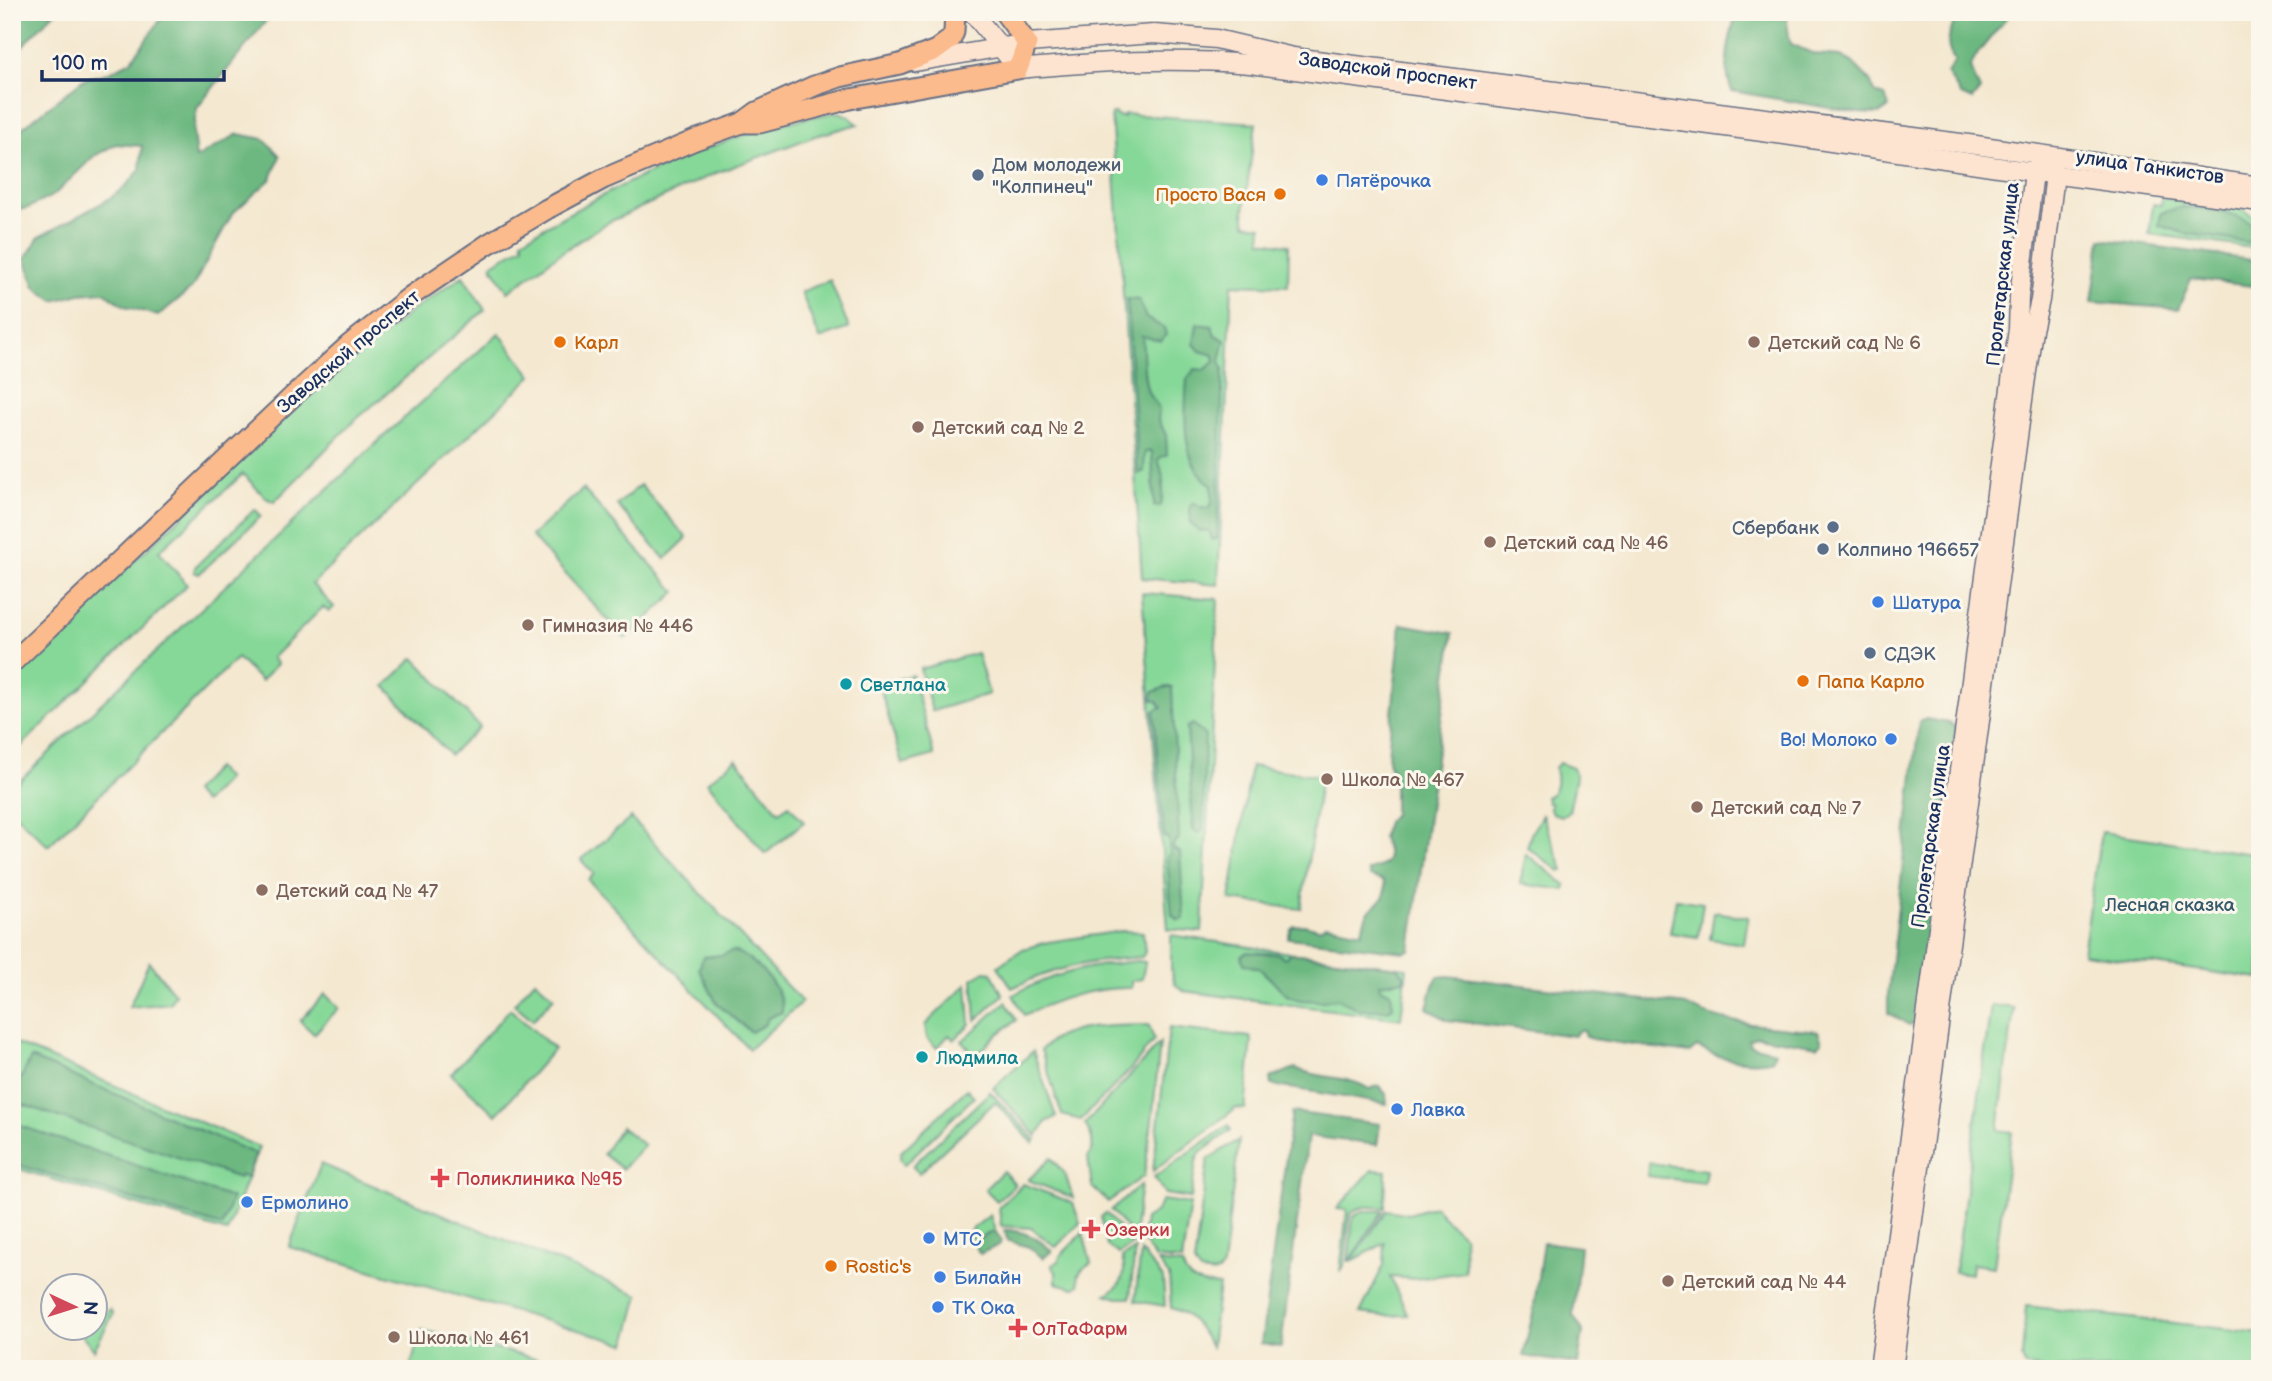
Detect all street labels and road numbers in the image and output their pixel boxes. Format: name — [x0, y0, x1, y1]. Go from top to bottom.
street label: Заводской проспект — [1297, 48, 1479, 95]
street label: улица Танкистов — [2074, 146, 2225, 189]
street label: Пролетарская улица — [1982, 181, 2025, 367]
street label: Заводской проспект — [273, 285, 425, 419]
street label: Пролетарская улица — [1907, 743, 1956, 929]

